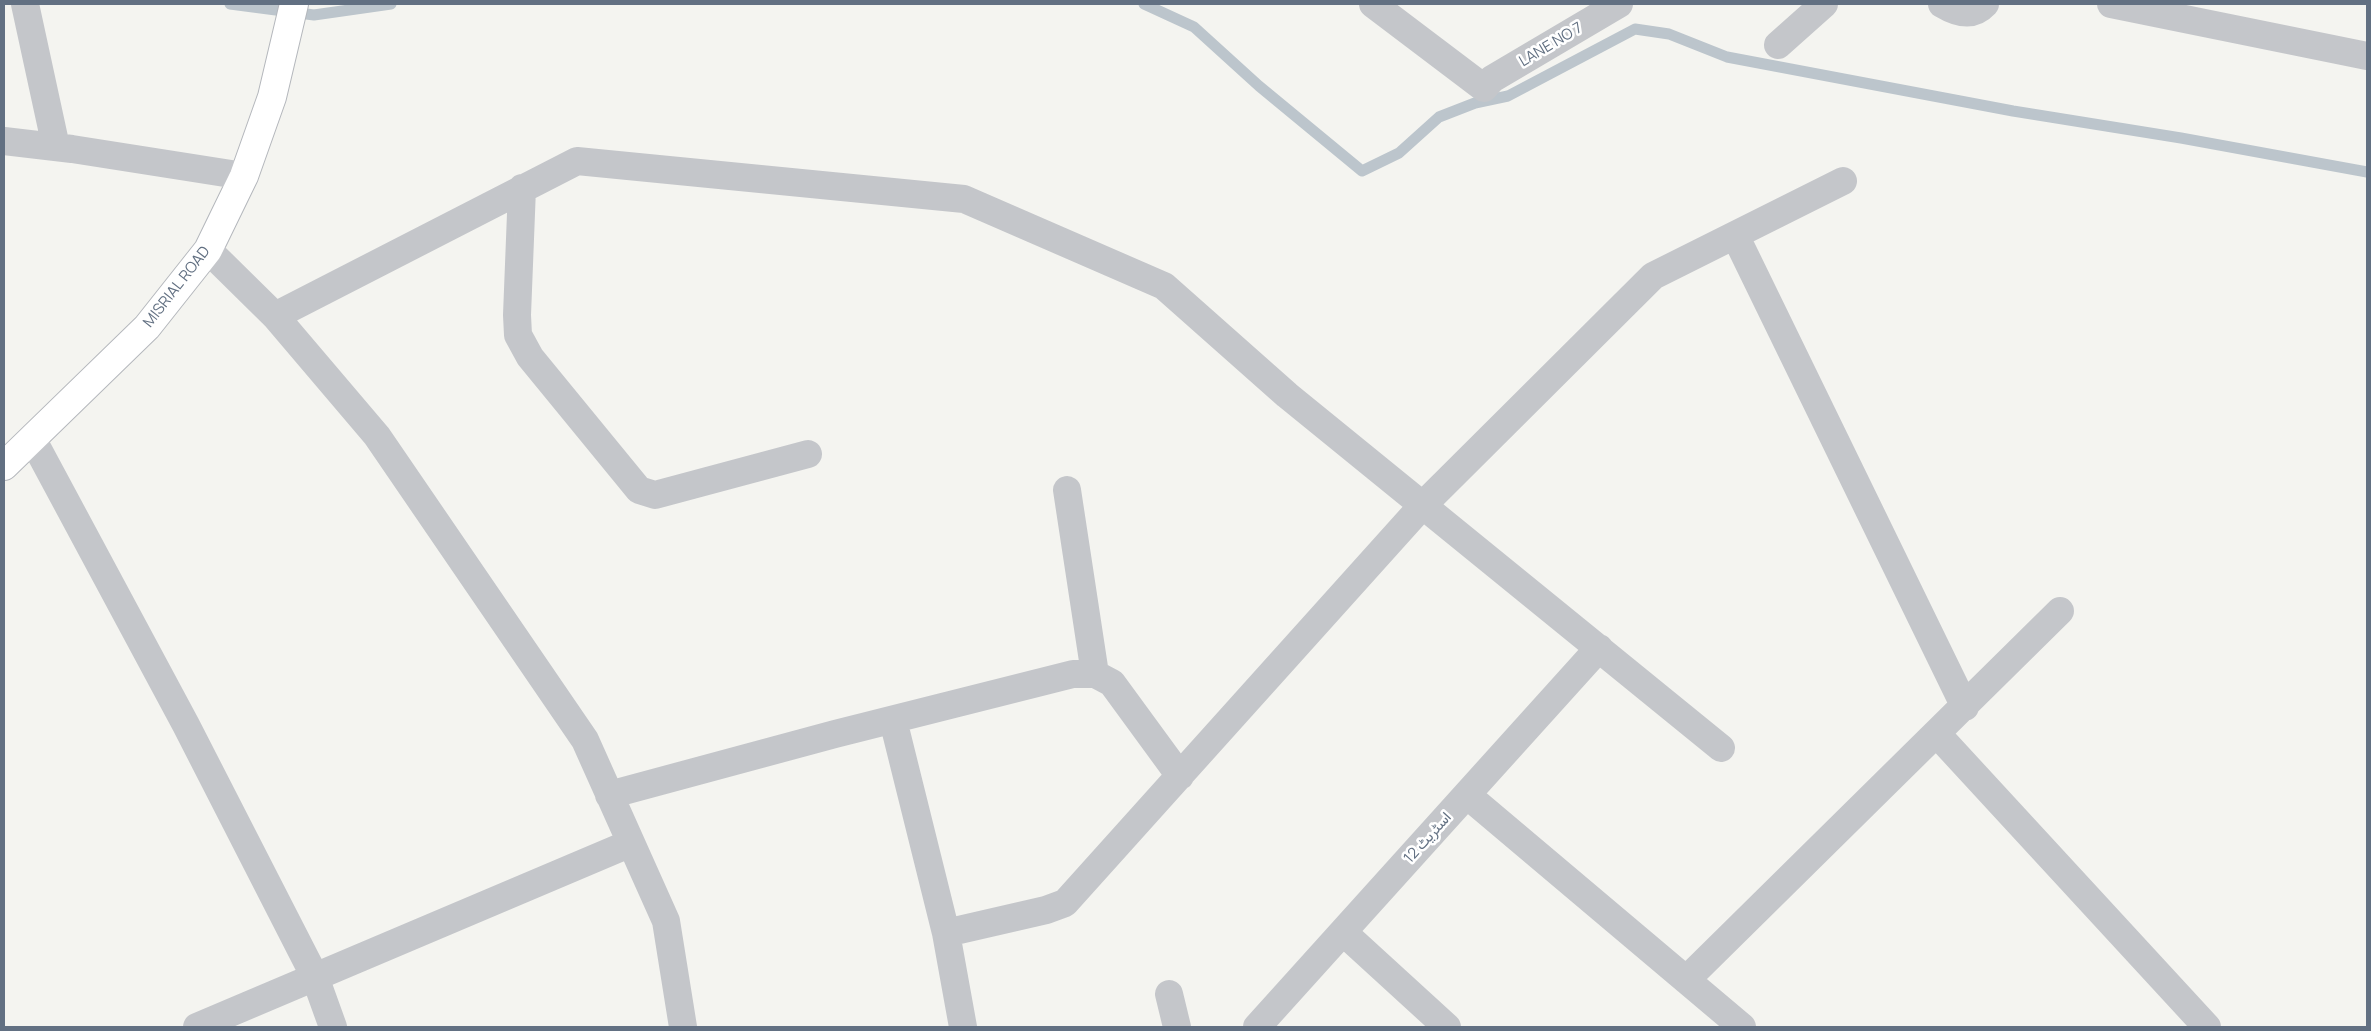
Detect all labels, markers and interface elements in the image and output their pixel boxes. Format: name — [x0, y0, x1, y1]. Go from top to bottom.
street label: LANE NO 7 — [1516, 19, 1586, 71]
street label: MISRIAL ROAD — [140, 243, 214, 331]
street label: اسٹریٹ 12 — [1401, 809, 1455, 867]

